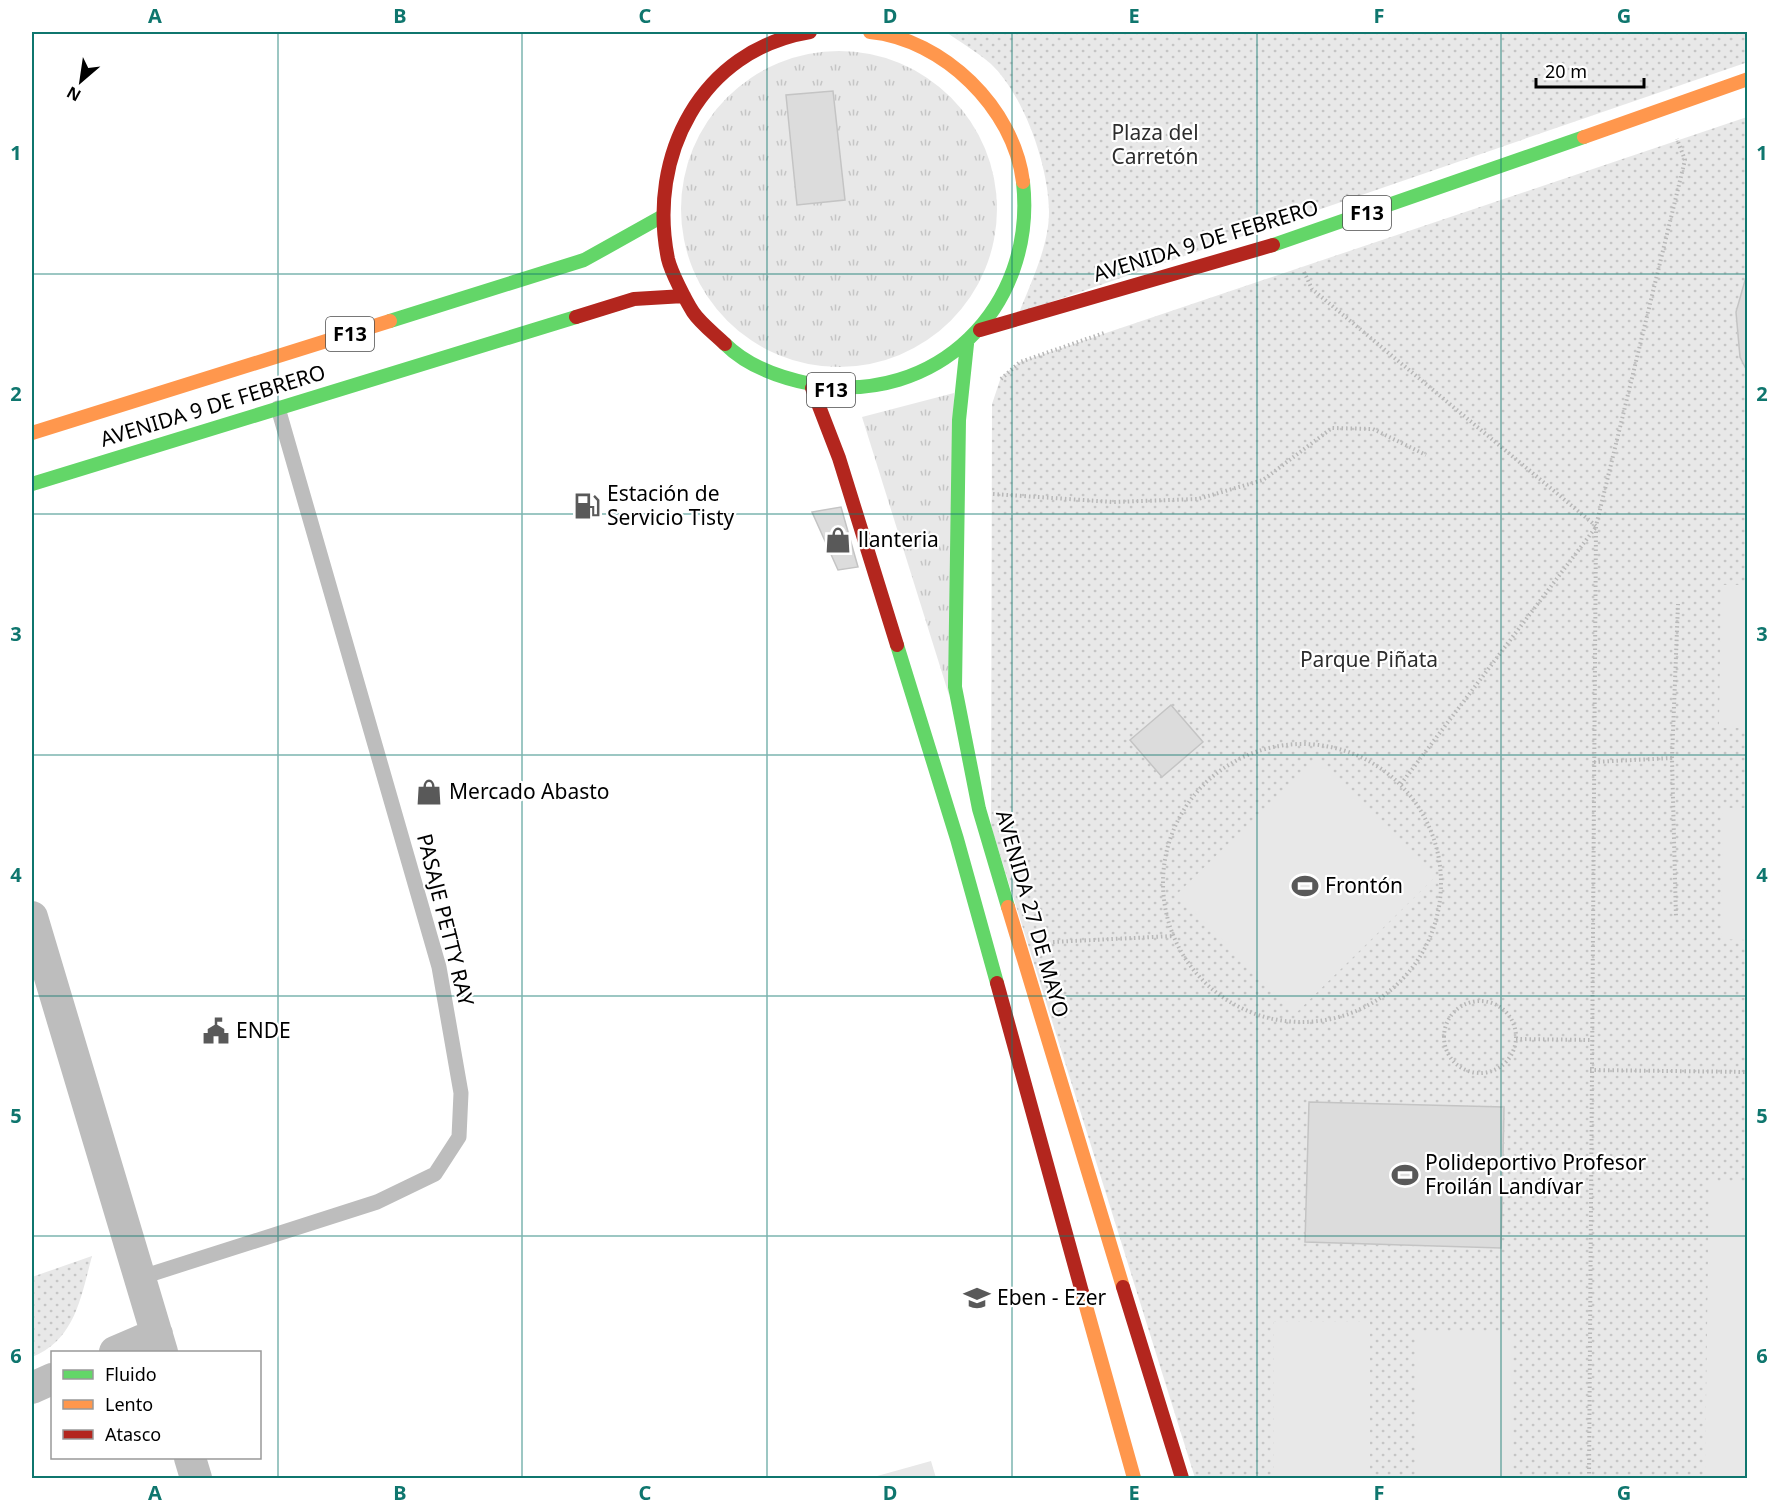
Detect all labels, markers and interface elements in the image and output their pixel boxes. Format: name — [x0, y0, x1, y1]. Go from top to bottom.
text: A — [148, 2, 162, 29]
text: B — [393, 2, 407, 29]
text: C — [639, 2, 652, 29]
text: D — [883, 2, 897, 29]
text: E — [1128, 2, 1140, 29]
text: F — [1374, 2, 1384, 29]
text: G — [1617, 2, 1631, 29]
north arrow — [51, 51, 111, 111]
scale bar — [1536, 51, 1644, 89]
text: 20 m — [1545, 59, 1587, 83]
text: N — [63, 81, 85, 107]
park label: Plaza del Carretón — [1111, 118, 1199, 170]
text: 1 — [10, 139, 22, 166]
text: 1 — [1756, 139, 1768, 166]
street label: AVENIDA 9 DE FEBRERO — [1090, 192, 1322, 288]
road number: F13 — [1343, 196, 1391, 230]
road number: F13 — [326, 317, 374, 351]
street label: AVENIDA 9 DE FEBRERO — [97, 357, 329, 453]
road number: F13 — [807, 373, 855, 407]
text: 2 — [10, 380, 22, 407]
text: 2 — [1756, 380, 1768, 407]
place label: Estación de Servicio Tisty — [607, 479, 735, 531]
fuel station icon: Estación de Servicio Tisty — [572, 491, 602, 521]
shop icon: llanteria — [823, 525, 853, 555]
place label: llanteria — [858, 525, 939, 553]
text: 3 — [10, 620, 22, 647]
text: 3 — [1756, 620, 1768, 647]
park label: Parque Piñata — [1300, 645, 1438, 673]
shop icon: Mercado Abasto — [414, 777, 444, 807]
place label: Mercado Abasto — [449, 777, 610, 805]
street label: AVENIDA 27 DE MAYO — [990, 807, 1076, 1021]
street label: PASAJE PETTY RAY — [411, 831, 481, 1009]
text: 4 — [10, 861, 22, 888]
text: 4 — [1756, 861, 1768, 888]
sports icon: Frontón — [1290, 871, 1320, 901]
place label: Frontón — [1325, 871, 1403, 899]
public building icon: ENDE — [201, 1016, 231, 1046]
place label: ENDE — [236, 1016, 291, 1044]
text: 5 — [10, 1102, 22, 1129]
text: 5 — [1756, 1102, 1768, 1129]
place label: Polideportivo Profesor Froilán Landívar — [1425, 1148, 1647, 1200]
sports icon: Polideportivo Profesor Froilán Landívar — [1390, 1160, 1420, 1190]
school or university icon: Eben - Ezer — [962, 1283, 992, 1313]
place label: Eben - Ezer — [997, 1283, 1106, 1311]
text: 6 — [10, 1342, 22, 1369]
text: 6 — [1756, 1342, 1768, 1369]
legend — [51, 1351, 261, 1459]
text: Fluido — [105, 1362, 157, 1386]
text: Lento — [105, 1392, 153, 1416]
text: Atasco — [105, 1422, 161, 1446]
text: A — [148, 1479, 162, 1506]
text: B — [393, 1479, 407, 1506]
text: C — [639, 1479, 652, 1506]
text: D — [883, 1479, 897, 1506]
text: E — [1128, 1479, 1140, 1506]
text: F — [1374, 1479, 1384, 1506]
text: G — [1617, 1479, 1631, 1506]

